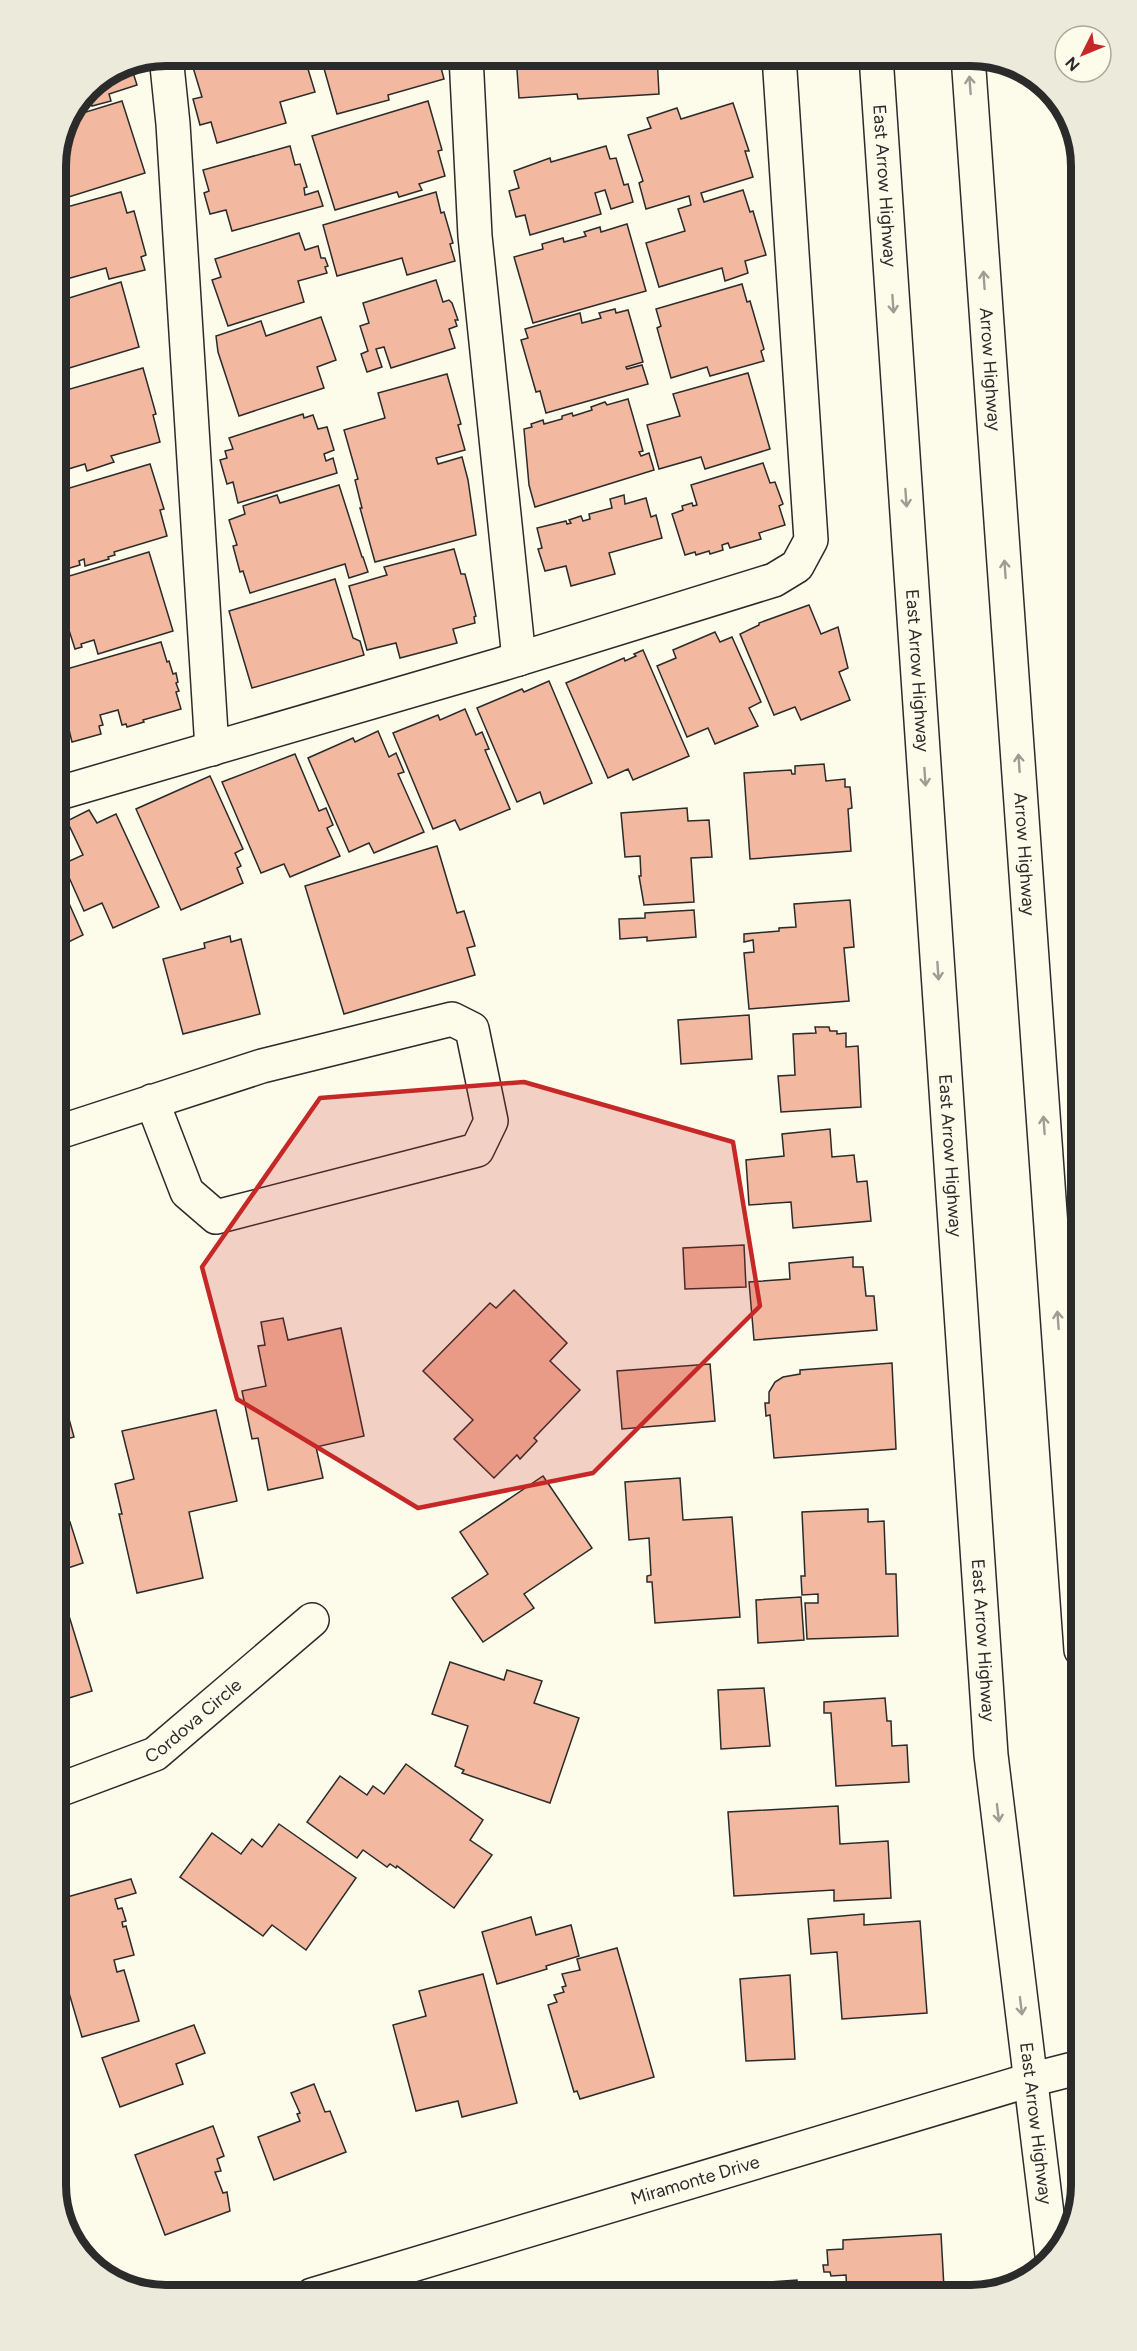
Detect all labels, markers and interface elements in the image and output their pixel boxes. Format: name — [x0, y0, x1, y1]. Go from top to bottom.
north arrow — [1053, 24, 1113, 84]
text: N — [1061, 53, 1084, 75]
one-way arrow — [964, 76, 975, 96]
street label: East Arrow Highway — [868, 103, 901, 268]
one-way arrow — [979, 270, 990, 290]
one-way arrow — [887, 293, 898, 313]
street label: Arrow Highway — [975, 307, 1006, 432]
one-way arrow — [900, 488, 911, 508]
one-way arrow — [999, 559, 1010, 579]
street label: East Arrow Highway — [901, 588, 934, 753]
one-way arrow — [1013, 754, 1024, 773]
one-way arrow — [919, 766, 930, 786]
street label: Arrow Highway — [1009, 791, 1040, 917]
one-way arrow — [933, 961, 944, 981]
street label: East Arrow Highway — [934, 1073, 967, 1238]
one-way arrow — [1039, 1116, 1050, 1136]
one-way arrow — [1052, 1310, 1063, 1330]
street label: East Arrow Highway — [967, 1558, 1000, 1723]
street label: Cordova Circle — [142, 1674, 246, 1768]
one-way arrow — [993, 1802, 1004, 1822]
one-way arrow — [1016, 1996, 1027, 2016]
street label: East Arrow Highway — [1015, 2041, 1057, 2206]
street label: Miramonte Drive — [628, 2151, 762, 2210]

